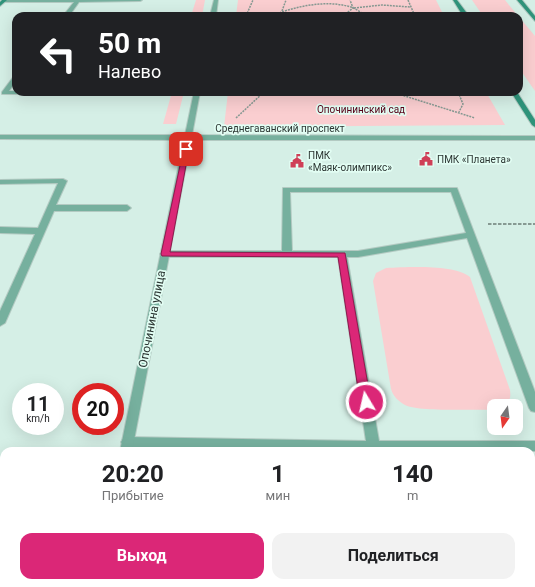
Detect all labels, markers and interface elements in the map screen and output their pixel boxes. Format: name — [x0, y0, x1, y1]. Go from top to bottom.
text: 50 m — [98, 27, 161, 60]
icon: left — [32, 28, 84, 80]
text: Налево — [98, 61, 161, 82]
park label: Опочининский сад — [317, 104, 405, 115]
street label: Среднегаванский проспект — [215, 123, 345, 134]
pin — [169, 132, 203, 166]
icon: arrive — [175, 138, 197, 160]
place label: ПМК «Маяк-олимпикс» — [308, 150, 392, 173]
public building icon: ПМК «Планета» — [418, 151, 434, 167]
public building icon: ПМК «Маяк-олимпикс» — [289, 153, 305, 169]
place label: ПМК «Планета» — [437, 154, 511, 165]
street label: Опочинина улица — [136, 269, 168, 369]
position arrow — [345, 381, 387, 423]
speed limit sign: 20 — [72, 383, 124, 435]
text: 11 — [27, 392, 49, 416]
north arrow — [487, 399, 523, 435]
map controls — [487, 399, 523, 435]
text: km/h — [26, 413, 50, 424]
text: 20:20 — [102, 460, 164, 488]
text: 1 — [271, 460, 285, 488]
text: 140 — [392, 460, 433, 488]
text: Прибытие — [102, 488, 164, 503]
text: мин — [266, 488, 290, 503]
text: m — [407, 488, 418, 503]
button: Выход — [20, 533, 264, 579]
button: Поделиться — [272, 533, 515, 579]

